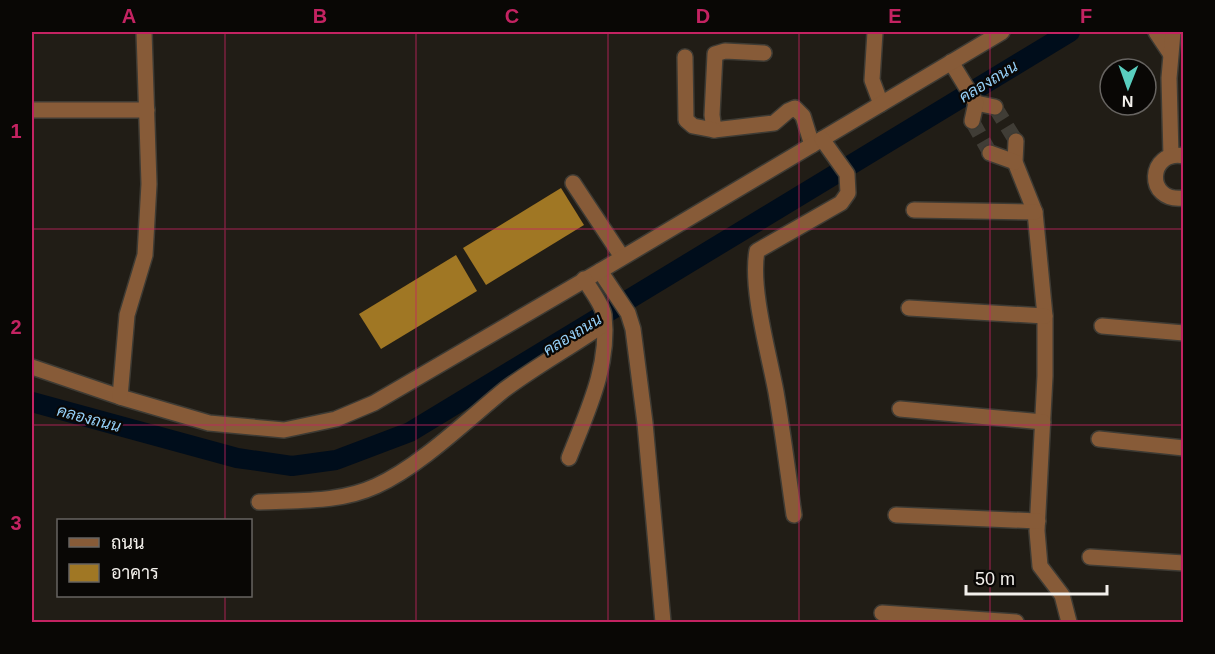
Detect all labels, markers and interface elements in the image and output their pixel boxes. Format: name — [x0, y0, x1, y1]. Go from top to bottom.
text: A — [122, 5, 136, 27]
text: B — [313, 5, 327, 27]
text: C — [505, 5, 519, 27]
text: D — [696, 5, 710, 27]
text: E — [888, 5, 902, 27]
text: F — [1080, 5, 1092, 27]
water label: คลองถนน — [956, 57, 1021, 106]
north arrow — [1098, 57, 1158, 117]
text: N — [1122, 93, 1134, 110]
text: 1 — [10, 120, 22, 142]
water label: คลองถนน — [540, 310, 605, 359]
text: 2 — [10, 316, 22, 338]
water label: คลองถนน — [55, 402, 123, 435]
text: 3 — [10, 512, 22, 534]
legend — [57, 519, 252, 597]
text: ถนน — [111, 533, 144, 553]
scale bar — [966, 558, 1107, 596]
text: อาคาร — [111, 563, 159, 583]
text: 50 m — [975, 569, 1015, 589]

